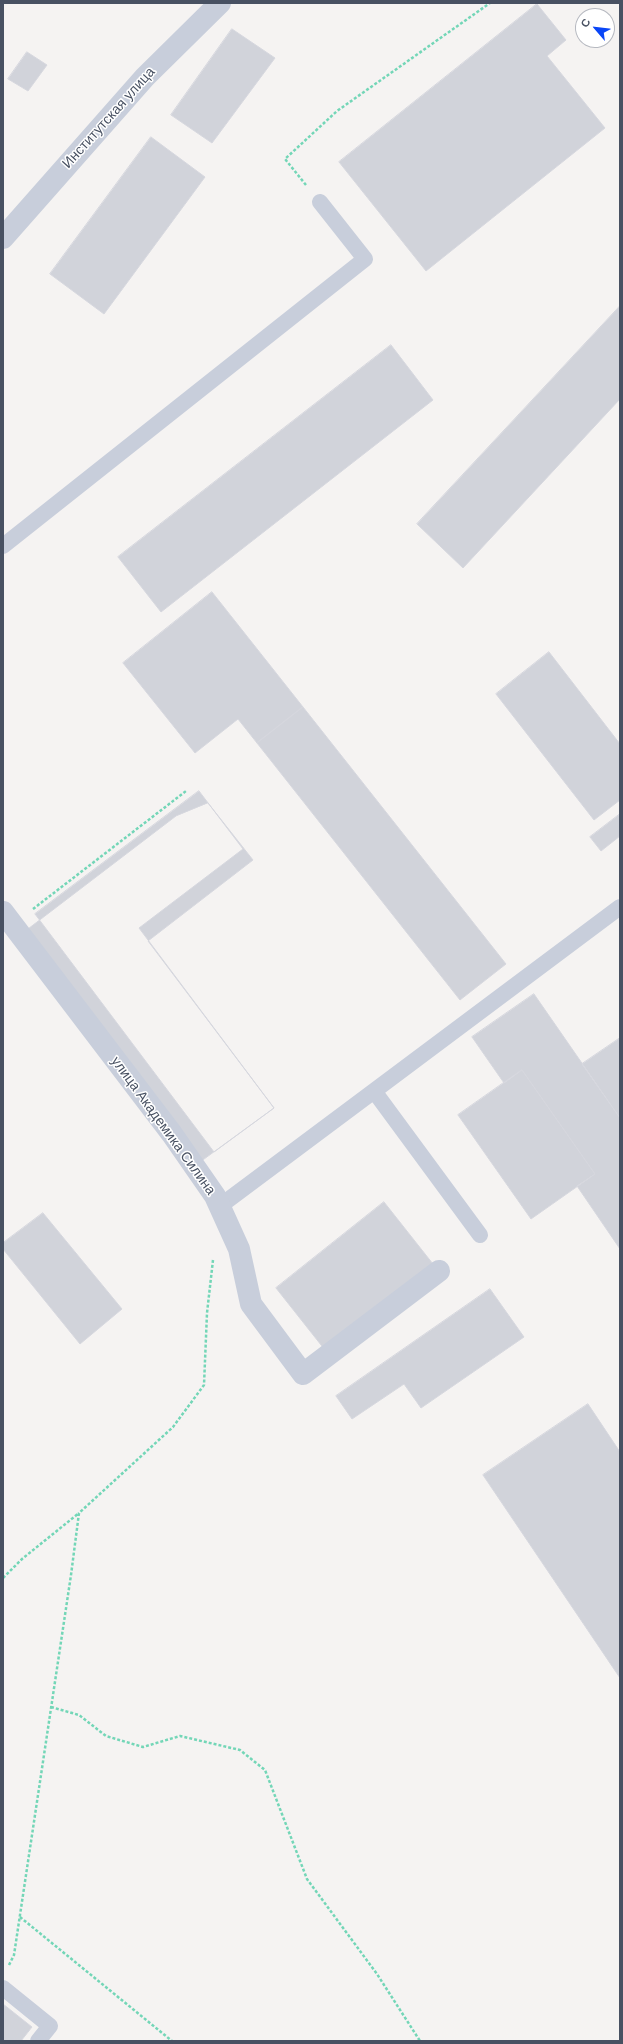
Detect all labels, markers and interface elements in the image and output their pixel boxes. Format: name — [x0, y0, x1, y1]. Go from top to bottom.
north arrow — [575, 8, 615, 48]
text: С — [578, 17, 592, 29]
street label: Институтская улица — [59, 64, 159, 172]
street label: улица Академика Силина — [107, 1054, 219, 1198]

